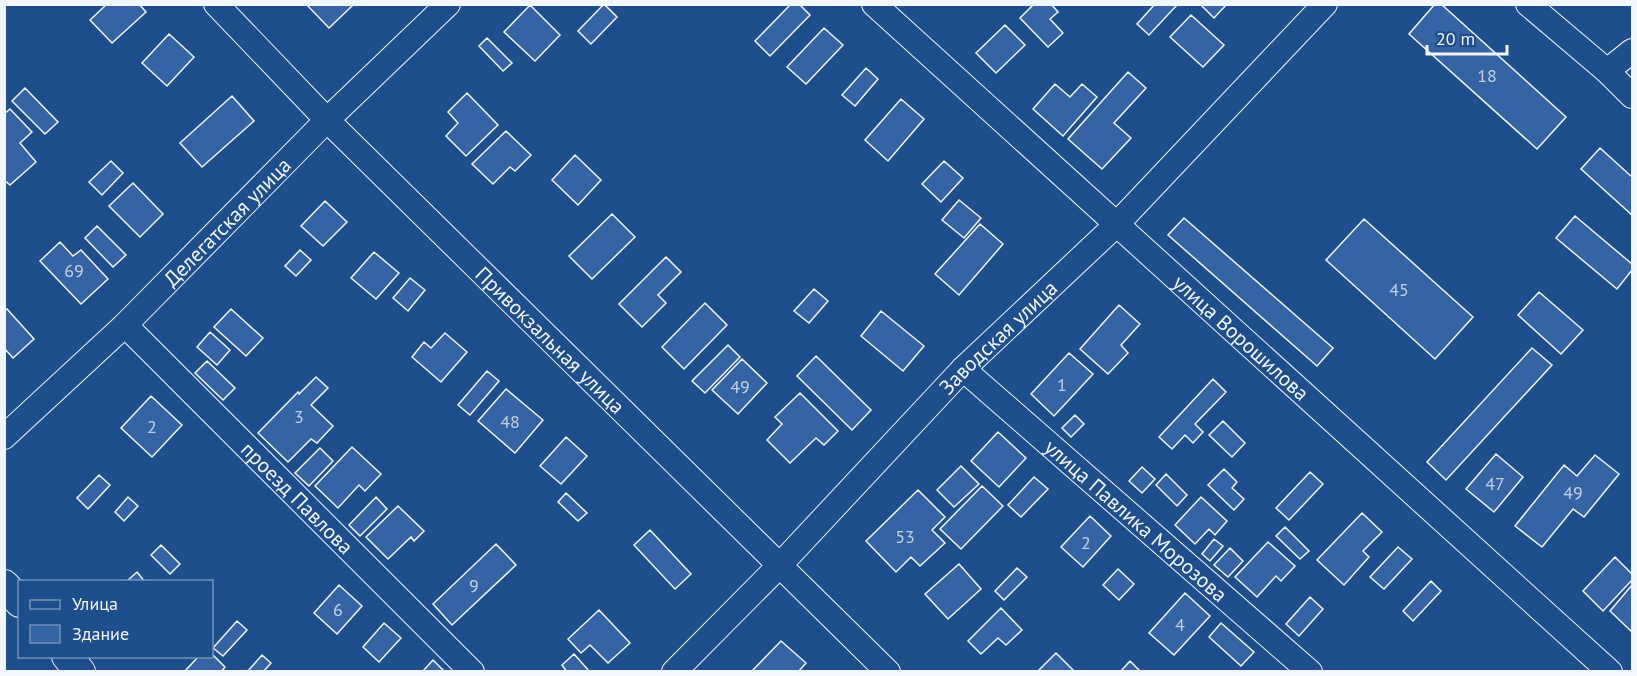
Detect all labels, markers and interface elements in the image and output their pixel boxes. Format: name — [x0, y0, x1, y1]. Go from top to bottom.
scale bar — [1427, 18, 1506, 56]
text: 20 m — [1436, 27, 1475, 50]
house number: 18 — [1477, 64, 1497, 87]
street label: Делегатская улица — [157, 152, 296, 292]
house number: 69 — [64, 259, 84, 282]
street label: Привокзальная улица — [470, 260, 631, 419]
street label: улица Ворошилова — [1167, 269, 1315, 406]
street label: Заводская улица — [933, 274, 1063, 400]
house number: 45 — [1389, 278, 1409, 301]
house number: 1 — [1057, 373, 1067, 396]
house number: 49 — [730, 375, 750, 398]
house number: 3 — [294, 405, 304, 428]
house number: 48 — [500, 410, 520, 433]
house number: 2 — [147, 415, 157, 438]
street label: улица Павлика Морозова — [1039, 433, 1233, 607]
street label: проезд Павлова — [236, 436, 360, 560]
house number: 47 — [1485, 472, 1505, 495]
house number: 49 — [1563, 481, 1583, 504]
house number: 53 — [895, 525, 915, 548]
house number: 2 — [1081, 531, 1091, 554]
house number: 9 — [469, 574, 479, 597]
legend — [18, 580, 213, 658]
text: Улица — [72, 592, 118, 615]
house number: 6 — [333, 598, 343, 621]
house number: 4 — [1175, 613, 1185, 636]
text: Здание — [72, 622, 129, 645]

